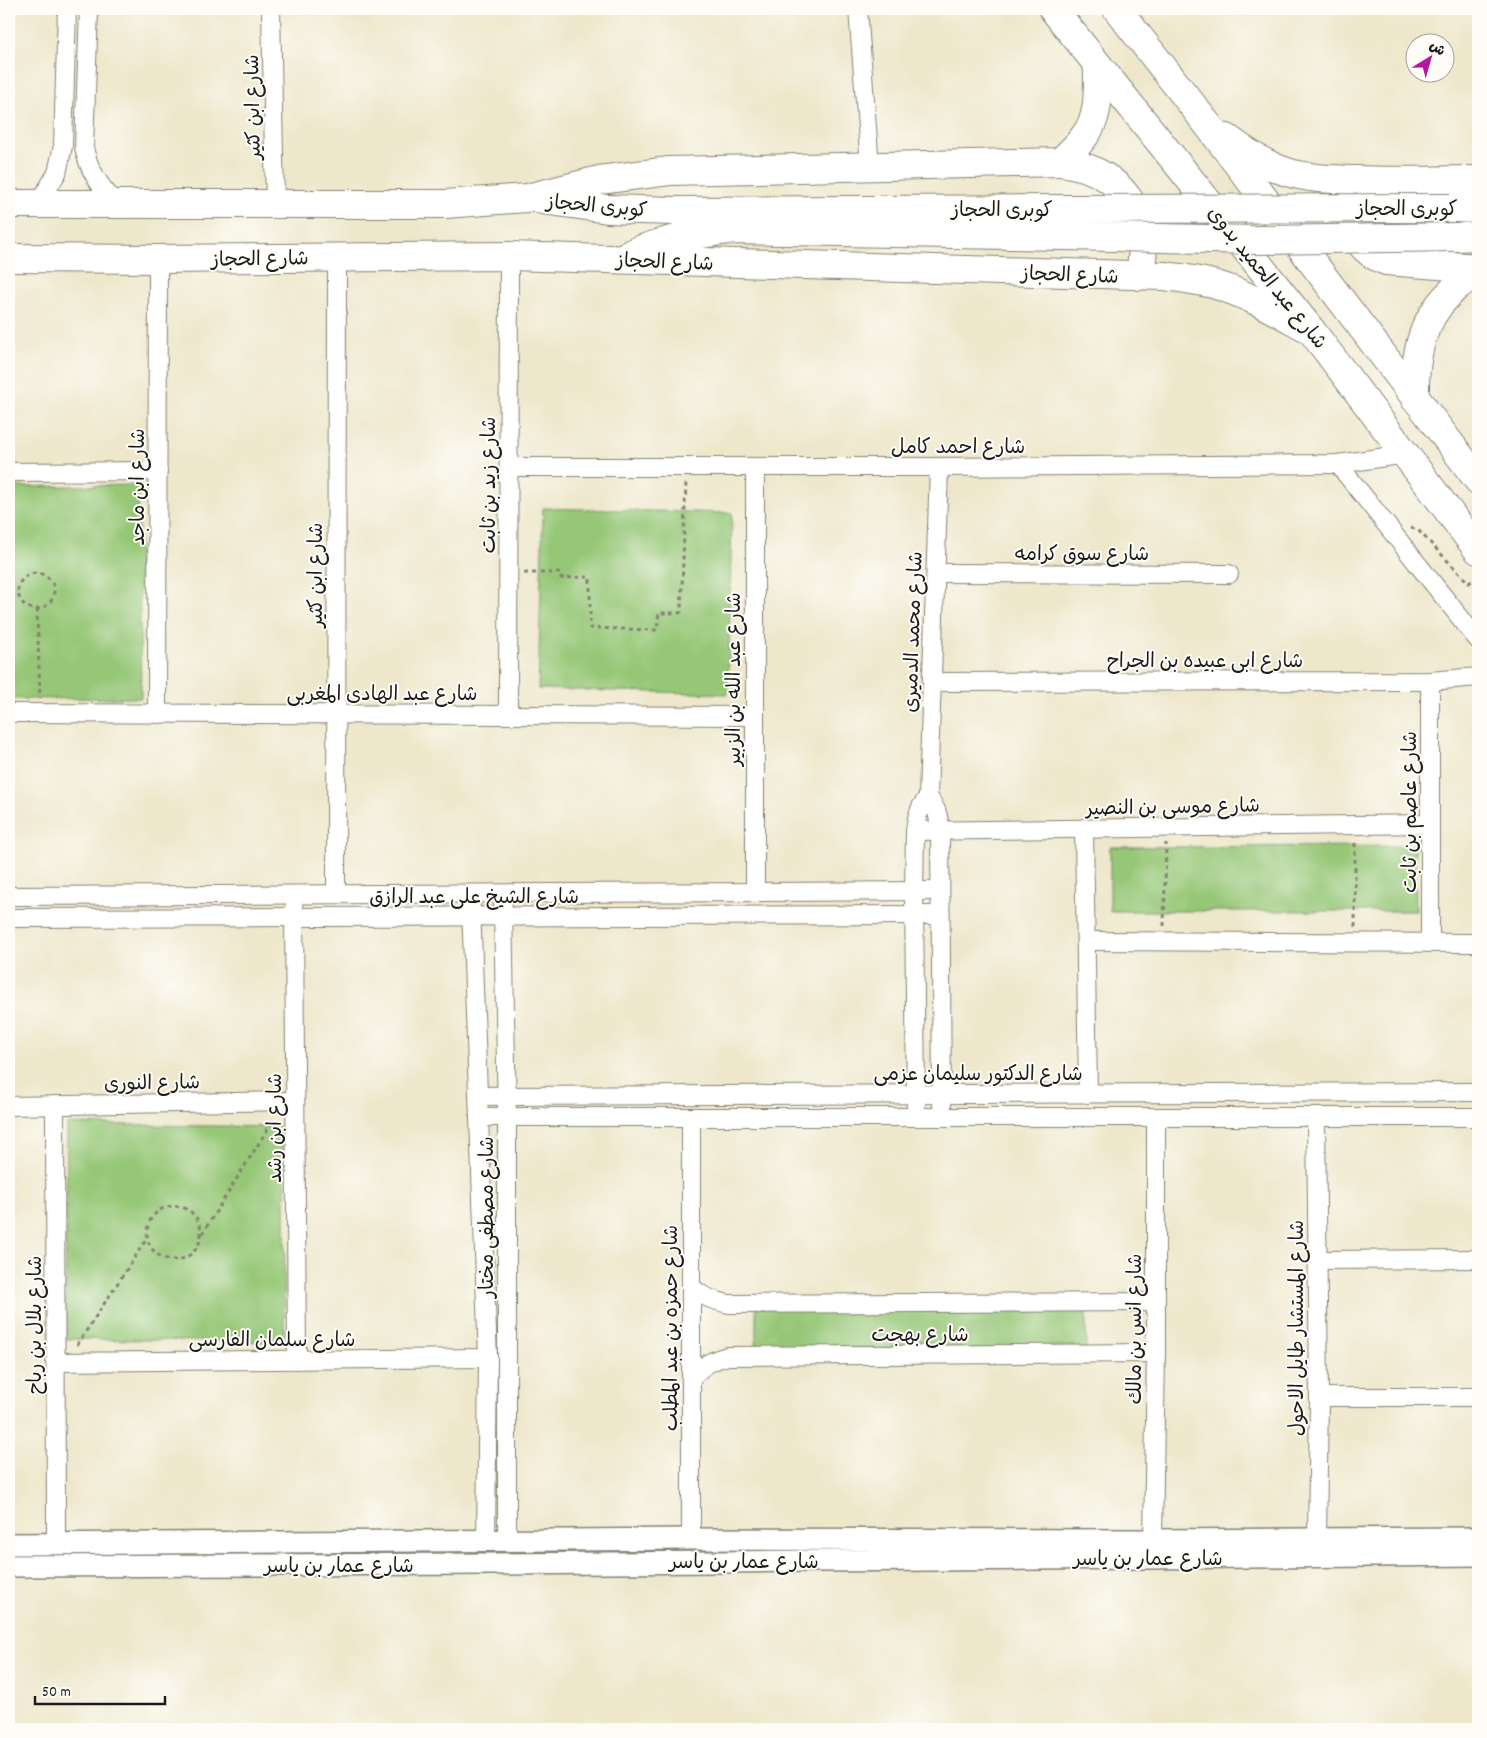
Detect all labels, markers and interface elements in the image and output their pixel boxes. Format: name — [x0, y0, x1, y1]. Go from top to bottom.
north arrow — [1404, 32, 1454, 82]
text: ش — [1424, 37, 1449, 62]
street label: شارع ابن كثير — [240, 54, 270, 162]
street label: كوبرى الحجاز — [543, 189, 648, 226]
street label: كوبرى الحجاز — [1354, 197, 1458, 225]
street label: كوبرى الحجاز — [949, 198, 1053, 226]
street label: شارع عبد الحميد بدوى — [1199, 201, 1332, 356]
street label: شارع الحجاز — [209, 246, 309, 276]
street label: شارع الحجاز — [614, 248, 714, 280]
street label: شارع الحجاز — [1019, 261, 1119, 293]
street label: شارع زيد بن ثابت — [477, 417, 505, 554]
street label: شارع ابن ماجد — [126, 428, 154, 546]
street label: شارع احمد كامل — [891, 435, 1025, 463]
street label: شارع ابن كثير — [304, 522, 332, 630]
street label: شارع سوق كرامه — [1015, 542, 1149, 570]
street label: شارع محمد الدميرى — [898, 551, 932, 713]
street label: شارع عبد الله بن الزبير — [722, 592, 750, 768]
street label: شارع ابى عبيده بن الجراح — [1107, 649, 1303, 677]
street label: شارع عبد الهادى المغربى — [286, 682, 478, 710]
street label: شارع عاصم بن ثابت — [1398, 731, 1426, 893]
street label: شارع موسى بن النصير — [1084, 793, 1260, 825]
street label: شارع الشيخ على عبد الرازق — [369, 885, 579, 913]
street label: شارع الدكتور سليمان عزمى — [873, 1062, 1083, 1090]
street label: شارع النورى — [104, 1070, 200, 1100]
street label: شارع ابن رشد — [263, 1073, 291, 1183]
street label: شارع مصطفى مختار — [475, 1136, 503, 1300]
street label: شارع المستشار طايل الاحول — [1285, 1220, 1313, 1436]
street label: شارع حمزه بن عبد المطلب — [659, 1225, 687, 1431]
street label: شارع انس بن مالك — [1123, 1253, 1151, 1405]
street label: شارع بلال بن رباح — [23, 1256, 51, 1394]
street label: شارع بهجت — [871, 1323, 969, 1351]
street label: شارع سلمان الفارسى — [189, 1328, 355, 1356]
street label: شارع عمار بن ياسر — [1071, 1547, 1223, 1575]
street label: شارع عمار بن ياسر — [667, 1550, 819, 1578]
street label: شارع عمار بن ياسر — [262, 1554, 414, 1582]
scale bar — [35, 1673, 165, 1705]
text: 50 m — [42, 1682, 71, 1704]

